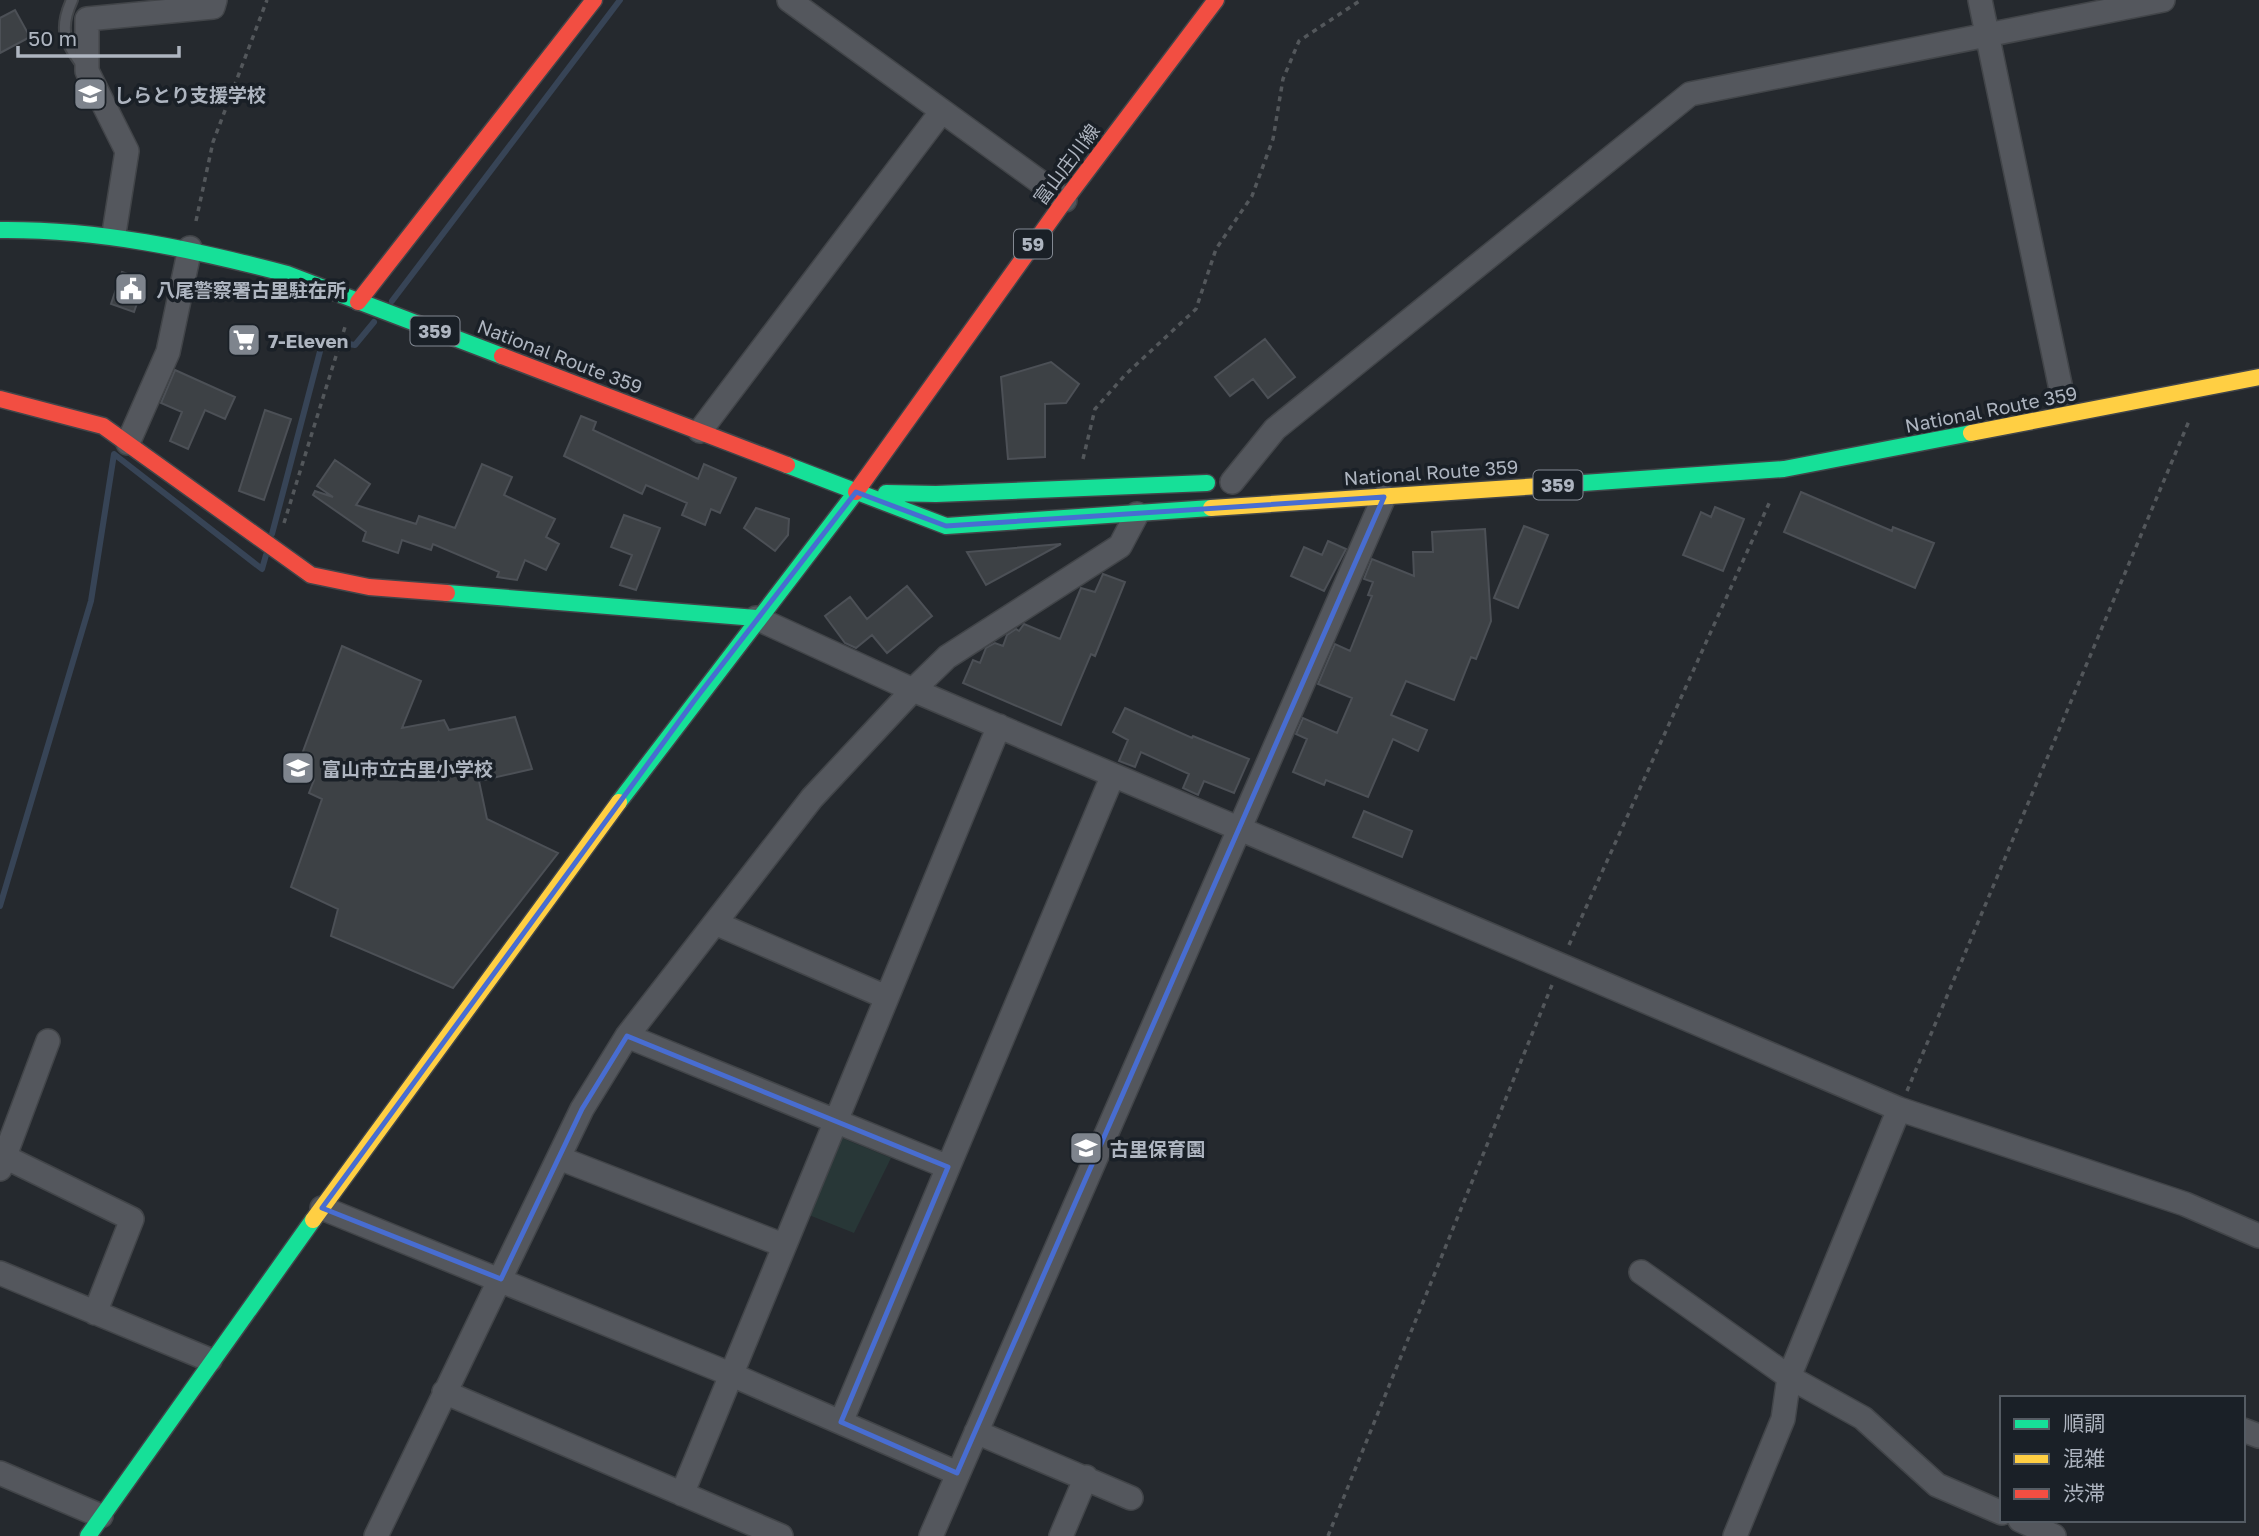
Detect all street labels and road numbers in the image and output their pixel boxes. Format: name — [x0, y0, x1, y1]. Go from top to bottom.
street label: 富山庄川線 — [1028, 119, 1104, 209]
road number: 59 — [1014, 230, 1052, 258]
street label: National Route 359 — [474, 314, 646, 398]
road number: 359 — [410, 316, 460, 346]
street label: National Route 359 — [1903, 381, 2079, 437]
street label: National Route 359 — [1343, 454, 1519, 490]
road number: 359 — [1534, 471, 1582, 500]

